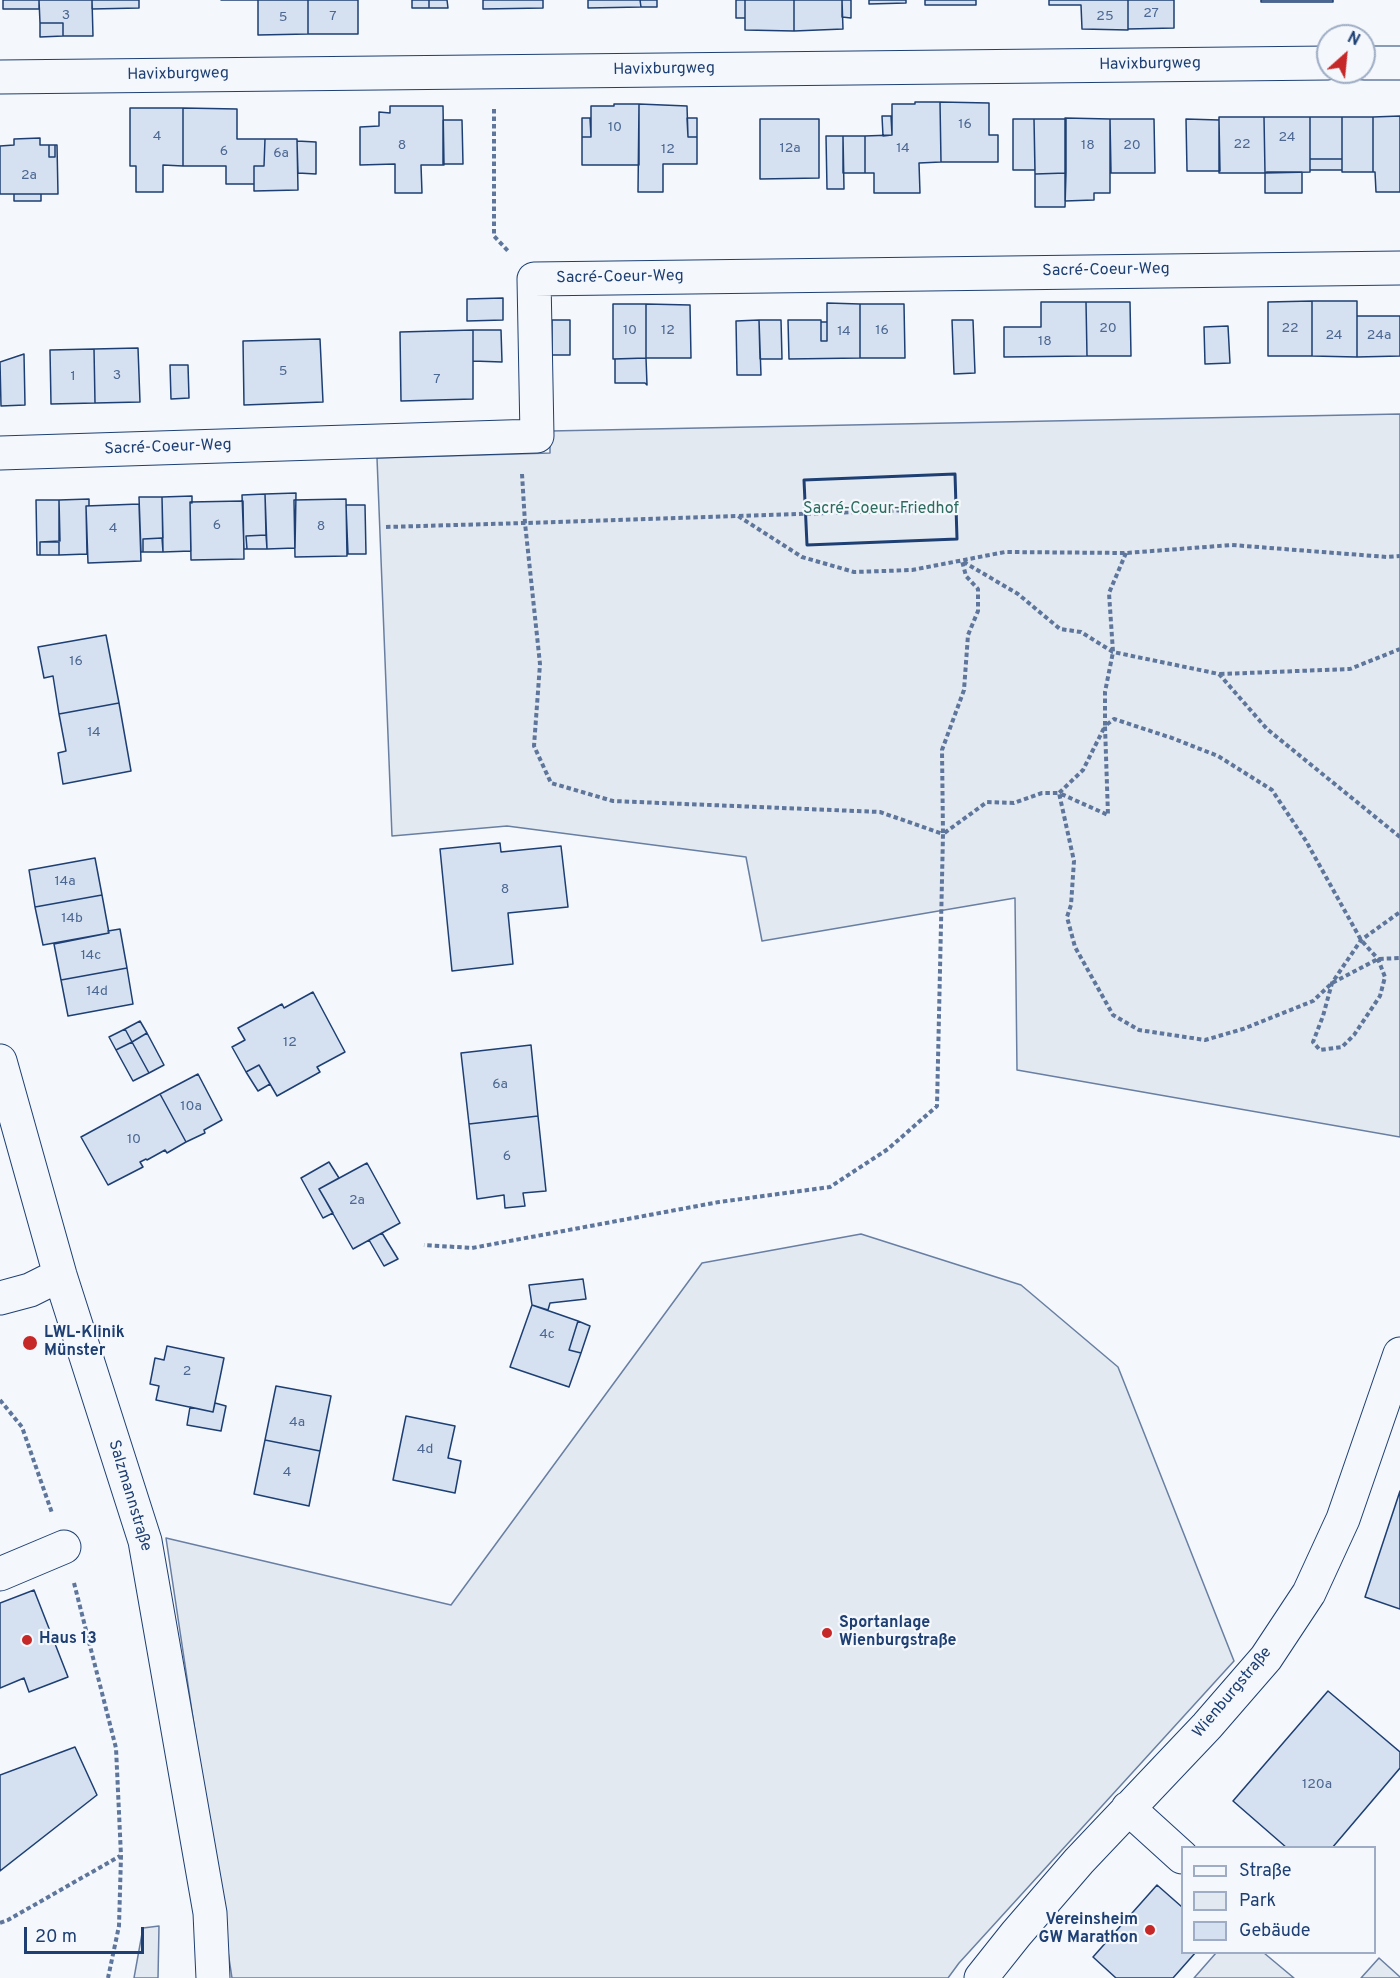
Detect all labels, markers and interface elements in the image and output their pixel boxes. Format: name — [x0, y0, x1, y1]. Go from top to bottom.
house number: 27 — [1143, 6, 1159, 22]
house number: 3 — [62, 8, 70, 24]
house number: 7 — [329, 9, 337, 25]
house number: 25 — [1096, 9, 1114, 25]
house number: 5 — [279, 10, 287, 26]
north arrow — [1316, 24, 1376, 84]
text: N — [1344, 28, 1363, 51]
street label: Havixburgweg — [1099, 55, 1201, 75]
street label: Havixburgweg — [613, 60, 715, 80]
street label: Havixburgweg — [127, 65, 229, 85]
house number: 16 — [958, 117, 972, 133]
house number: 10 — [608, 120, 622, 136]
house number: 4 — [153, 129, 161, 145]
house number: 24 — [1278, 130, 1296, 146]
house number: 22 — [1233, 137, 1251, 153]
house number: 8 — [398, 138, 406, 154]
house number: 18 — [1081, 138, 1095, 154]
house number: 20 — [1123, 138, 1141, 154]
house number: 12a — [779, 141, 801, 157]
house number: 14 — [896, 141, 910, 157]
house number: 12 — [661, 142, 675, 158]
house number: 6 — [220, 144, 228, 160]
house number: 6a — [273, 146, 289, 162]
house number: 2a — [21, 168, 37, 184]
street label: Sacré-Coeur-Weg — [1042, 260, 1170, 282]
street label: Sacré-Coeur-Weg — [556, 267, 684, 289]
house number: 20 — [1099, 321, 1117, 337]
house number: 22 — [1281, 321, 1299, 337]
house number: 10 — [623, 323, 637, 339]
house number: 12 — [661, 323, 675, 339]
house number: 16 — [875, 323, 889, 339]
house number: 14 — [837, 324, 851, 340]
house number: 24 — [1325, 328, 1343, 344]
house number: 24a — [1367, 328, 1391, 344]
house number: 18 — [1038, 334, 1052, 350]
house number: 5 — [279, 364, 287, 380]
house number: 3 — [113, 368, 121, 384]
house number: 1 — [70, 369, 76, 385]
house number: 7 — [433, 372, 441, 388]
street label: Sacré-Coeur-Weg — [104, 436, 232, 460]
park label: Sacré-Coeur-Friedhof — [803, 500, 959, 520]
house number: 6 — [213, 518, 221, 534]
house number: 8 — [317, 519, 325, 535]
house number: 4 — [109, 521, 117, 537]
house number: 16 — [69, 654, 83, 670]
house number: 14 — [87, 725, 101, 741]
house number: 14a — [55, 874, 75, 890]
house number: 8 — [501, 882, 509, 898]
house number: 14b — [61, 911, 83, 927]
house number: 14c — [81, 948, 101, 964]
house number: 14d — [86, 984, 108, 1000]
house number: 12 — [283, 1035, 297, 1051]
house number: 6a — [492, 1077, 508, 1093]
house number: 10a — [180, 1099, 202, 1115]
house number: 10 — [127, 1132, 141, 1148]
house number: 6 — [503, 1149, 511, 1165]
house number: 2a — [349, 1193, 365, 1209]
place label: LWL-Klinik Münster — [44, 1324, 125, 1362]
house number: 4c — [539, 1327, 555, 1343]
marker: LWL-Klinik Münster — [21, 1334, 39, 1352]
house number: 2 — [183, 1364, 191, 1380]
house number: 4a — [289, 1415, 305, 1431]
street label: Salzmannstraße — [103, 1438, 155, 1554]
house number: 4d — [417, 1442, 433, 1458]
house number: 4 — [283, 1465, 291, 1481]
place label: Sportanlage Wienburgstraße — [839, 1614, 956, 1652]
marker: Sportanlage Wienburgstraße — [820, 1626, 834, 1640]
place label: Haus 13 — [39, 1630, 97, 1650]
marker: Haus 13 — [20, 1633, 34, 1647]
street label: Wienburgstraße — [1189, 1644, 1277, 1742]
house number: 120a — [1302, 1777, 1332, 1793]
legend — [1181, 1846, 1376, 1954]
text: Straße — [1239, 1860, 1291, 1883]
text: Park — [1239, 1890, 1276, 1913]
place label: Vereinsheim GW Marathon — [1039, 1911, 1138, 1949]
scale bar — [27, 1915, 147, 1953]
text: Gebäude — [1239, 1920, 1311, 1943]
marker: Vereinsheim GW Marathon — [1143, 1923, 1157, 1937]
text: 20 m — [35, 1926, 77, 1949]

